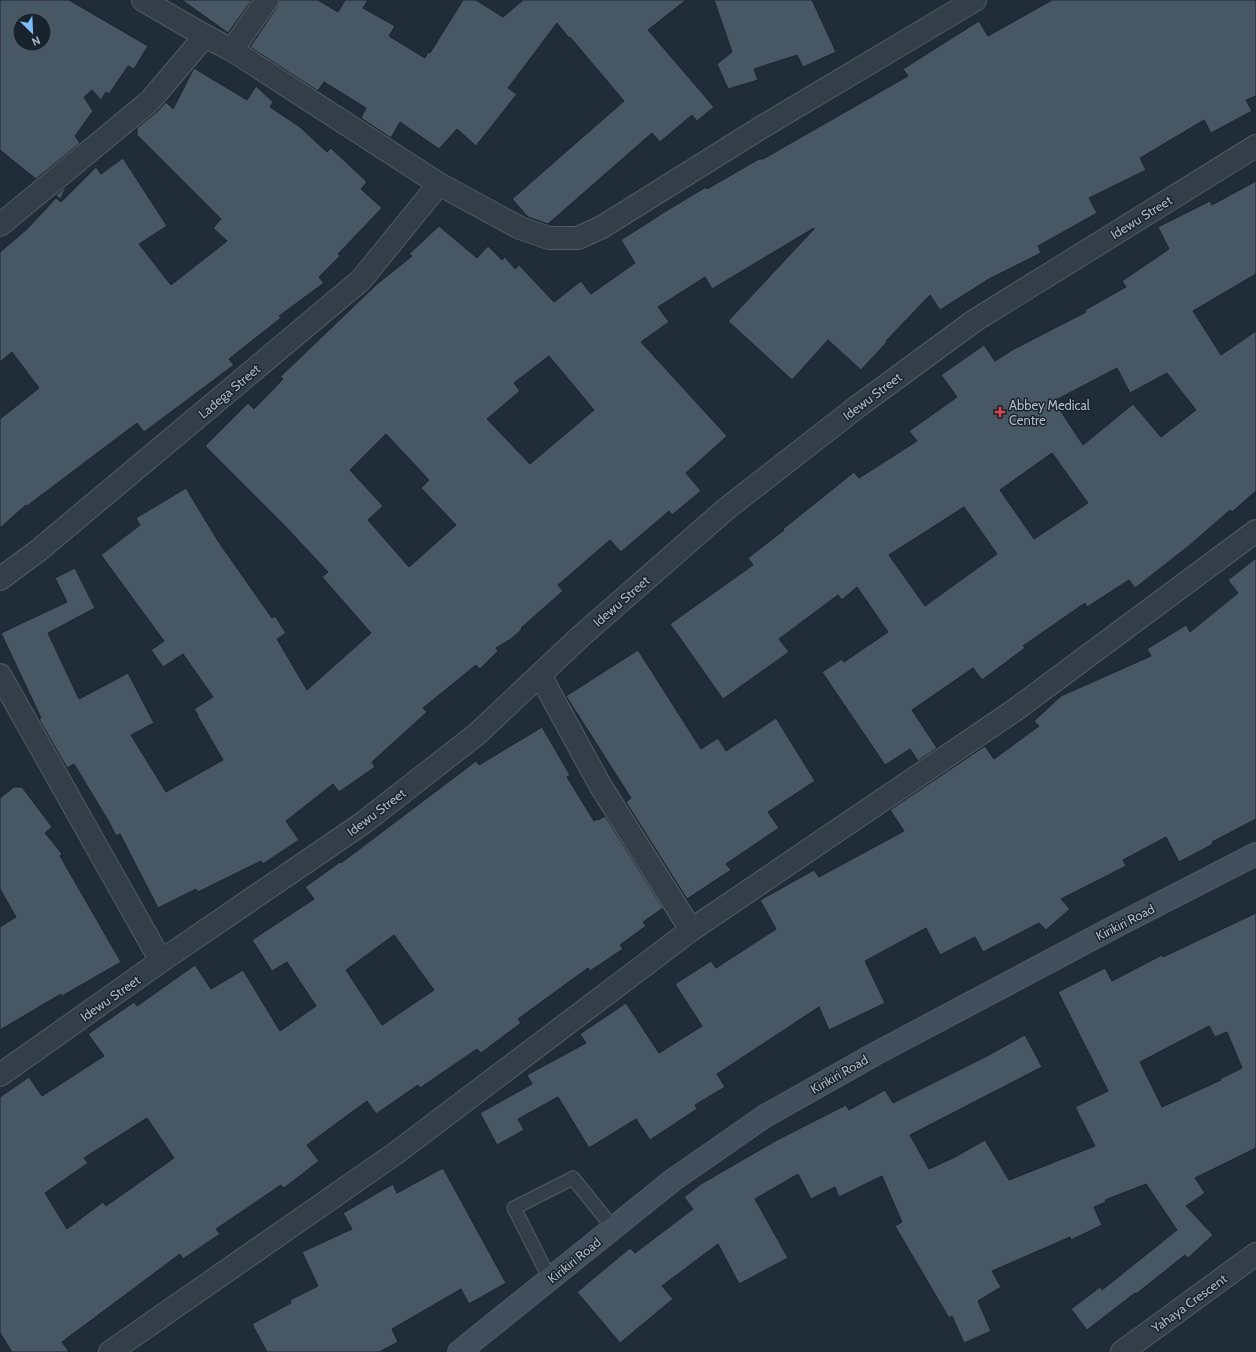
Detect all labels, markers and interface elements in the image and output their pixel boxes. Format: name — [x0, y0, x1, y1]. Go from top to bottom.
north arrow — [12, 12, 52, 52]
text: N — [30, 33, 42, 49]
street label: Idewu Street — [1107, 191, 1175, 242]
street label: Ladega Street — [195, 360, 264, 421]
street label: Idewu Street — [839, 368, 905, 423]
place label: Abbey Medical Centre — [1009, 397, 1090, 428]
marker: Abbey Medical Centre — [994, 406, 1006, 418]
street label: Idewu Street — [589, 572, 653, 630]
street label: Idewu Street — [343, 784, 409, 839]
street label: Kirikiri Road — [1093, 900, 1157, 944]
street label: Idewu Street — [77, 971, 144, 1025]
street label: Kirikiri Road — [807, 1051, 871, 1097]
street label: Kirikiri Road — [544, 1234, 604, 1286]
street label: Yahaya Crescent — [1147, 1270, 1230, 1336]

